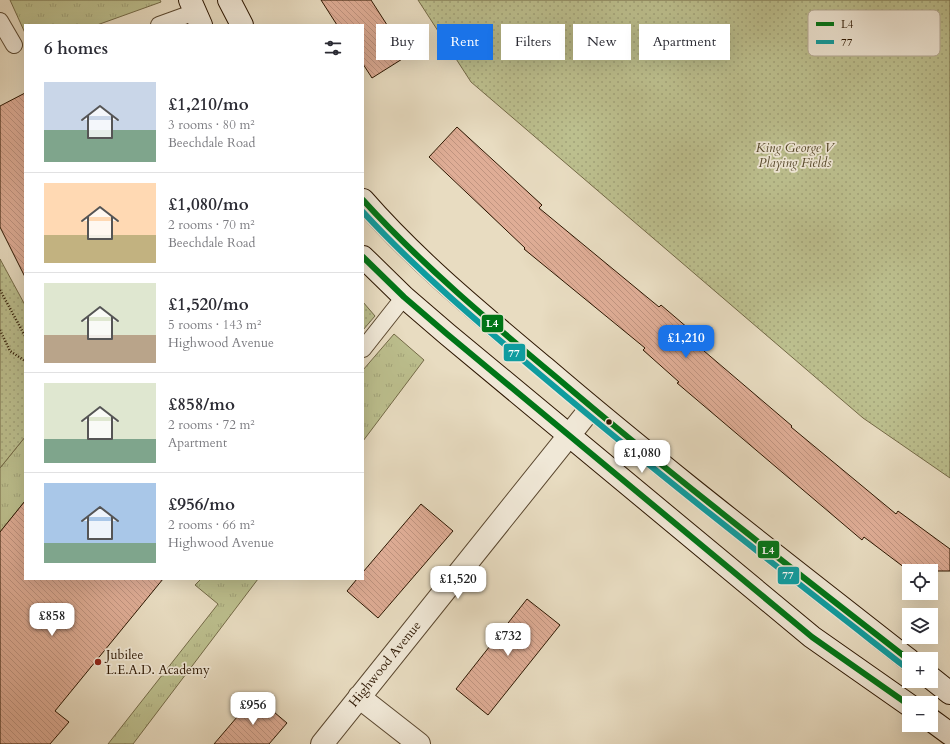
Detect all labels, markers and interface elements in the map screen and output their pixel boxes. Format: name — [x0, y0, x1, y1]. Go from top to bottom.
legend — [808, 10, 940, 56]
text: L4 — [841, 17, 854, 32]
chip: Buy — [376, 24, 429, 60]
chip: Rent — [437, 24, 493, 60]
chip: Filters — [501, 24, 565, 60]
chip: New — [573, 24, 631, 60]
chip: Apartment — [639, 24, 730, 60]
text: 77 — [841, 35, 853, 50]
text: 6 homes — [44, 37, 108, 60]
icon: filters — [322, 37, 344, 59]
text: £1,210/mo — [168, 93, 249, 116]
icon: home — [76, 98, 124, 146]
text: 3 rooms · 80 m² — [168, 116, 255, 134]
text: Beechdale Road — [168, 134, 256, 152]
park label: King George V Playing Fields — [756, 139, 835, 172]
text: £1,080/mo — [168, 193, 249, 216]
icon: home — [76, 199, 124, 247]
text: 2 rooms · 70 m² — [168, 216, 255, 234]
text: Beechdale Road — [168, 234, 256, 252]
text: £1,520/mo — [168, 293, 249, 316]
icon: home — [76, 299, 124, 347]
line badge: L4 — [481, 314, 504, 333]
text: 5 rooms · 143 m² — [168, 316, 261, 334]
text: L4 — [486, 316, 499, 331]
pin: £1,210 — [653, 325, 719, 359]
text: £1,210 — [667, 329, 705, 347]
text: Highwood Avenue — [168, 334, 274, 352]
line badge: 77 — [503, 343, 526, 362]
text: 77 — [508, 346, 520, 361]
text: £858/mo — [168, 393, 235, 416]
icon: home — [76, 399, 124, 447]
text: 2 rooms · 72 m² — [168, 416, 255, 434]
unlabelled marker — [604, 417, 614, 427]
text: Apartment — [168, 434, 227, 452]
pin: £1,080 — [609, 440, 675, 474]
text: £1,080 — [623, 444, 661, 462]
text: £956/mo — [168, 493, 235, 516]
icon: home — [76, 499, 124, 547]
text: 2 rooms · 66 m² — [168, 516, 255, 534]
text: Highwood Avenue — [168, 534, 274, 552]
line badge: L4 — [757, 540, 780, 559]
text: L4 — [762, 543, 775, 558]
map controls — [902, 564, 938, 732]
button: locate — [902, 564, 938, 600]
pin: £1,520 — [425, 566, 491, 600]
line badge: 77 — [777, 566, 800, 585]
text: 77 — [782, 568, 794, 583]
text: £1,520 — [439, 570, 477, 588]
pin: £858 — [28, 603, 76, 637]
text: £858 — [38, 607, 66, 625]
button: layers — [902, 608, 938, 644]
street label: Highwood Avenue — [345, 617, 425, 711]
pin: £732 — [484, 623, 532, 657]
text: £732 — [494, 627, 522, 645]
place label: Jubilee L.E.A.D. Academy — [104, 646, 210, 679]
button: + — [902, 652, 938, 688]
marker: Jubilee L.E.A.D. Academy — [93, 657, 103, 667]
pin: £956 — [229, 692, 277, 726]
text: £956 — [239, 696, 267, 714]
button: − — [902, 696, 938, 732]

